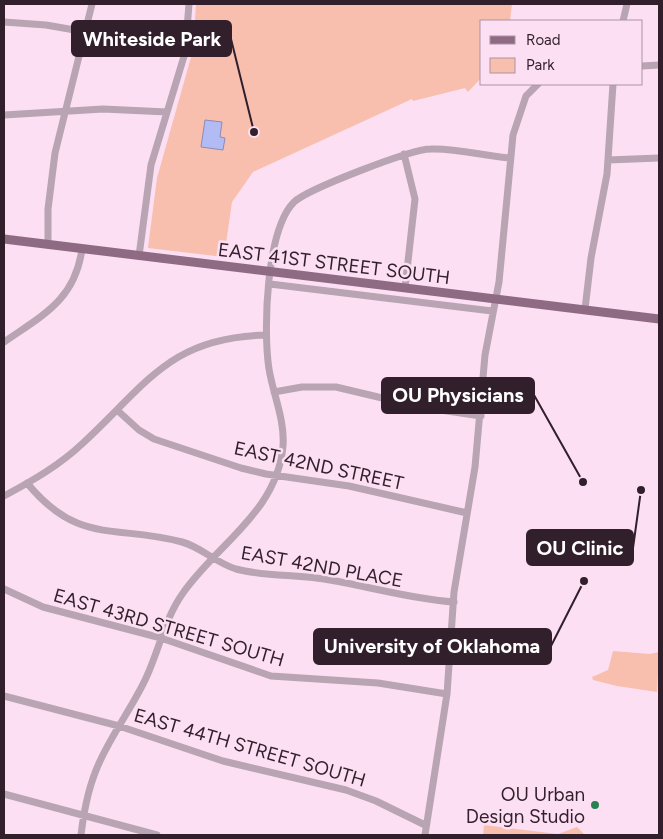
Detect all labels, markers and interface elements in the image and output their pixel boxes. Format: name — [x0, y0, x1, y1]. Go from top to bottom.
legend — [480, 20, 643, 85]
callout: Whiteside Park — [72, 21, 231, 56]
text: Whiteside Park — [83, 27, 221, 51]
text: Road — [526, 31, 561, 49]
text: Park — [526, 56, 555, 74]
street label: EAST 41ST STREET SOUTH — [217, 238, 451, 289]
callout: OU Physicians — [382, 378, 534, 413]
text: OU Physicians — [392, 383, 524, 407]
street label: EAST 42ND STREET — [232, 436, 406, 495]
callout: OU Clinic — [527, 530, 633, 565]
text: OU Clinic — [537, 536, 623, 560]
street label: EAST 42ND PLACE — [239, 541, 405, 592]
street label: EAST 43RD STREET SOUTH — [51, 584, 287, 671]
callout: University of Oklahoma — [314, 629, 551, 664]
text: University of Oklahoma — [324, 634, 540, 658]
street label: EAST 44TH STREET SOUTH — [131, 703, 368, 792]
place label: OU Urban Design Studio — [466, 783, 585, 828]
marker: OU Urban Design Studio — [589, 799, 601, 811]

